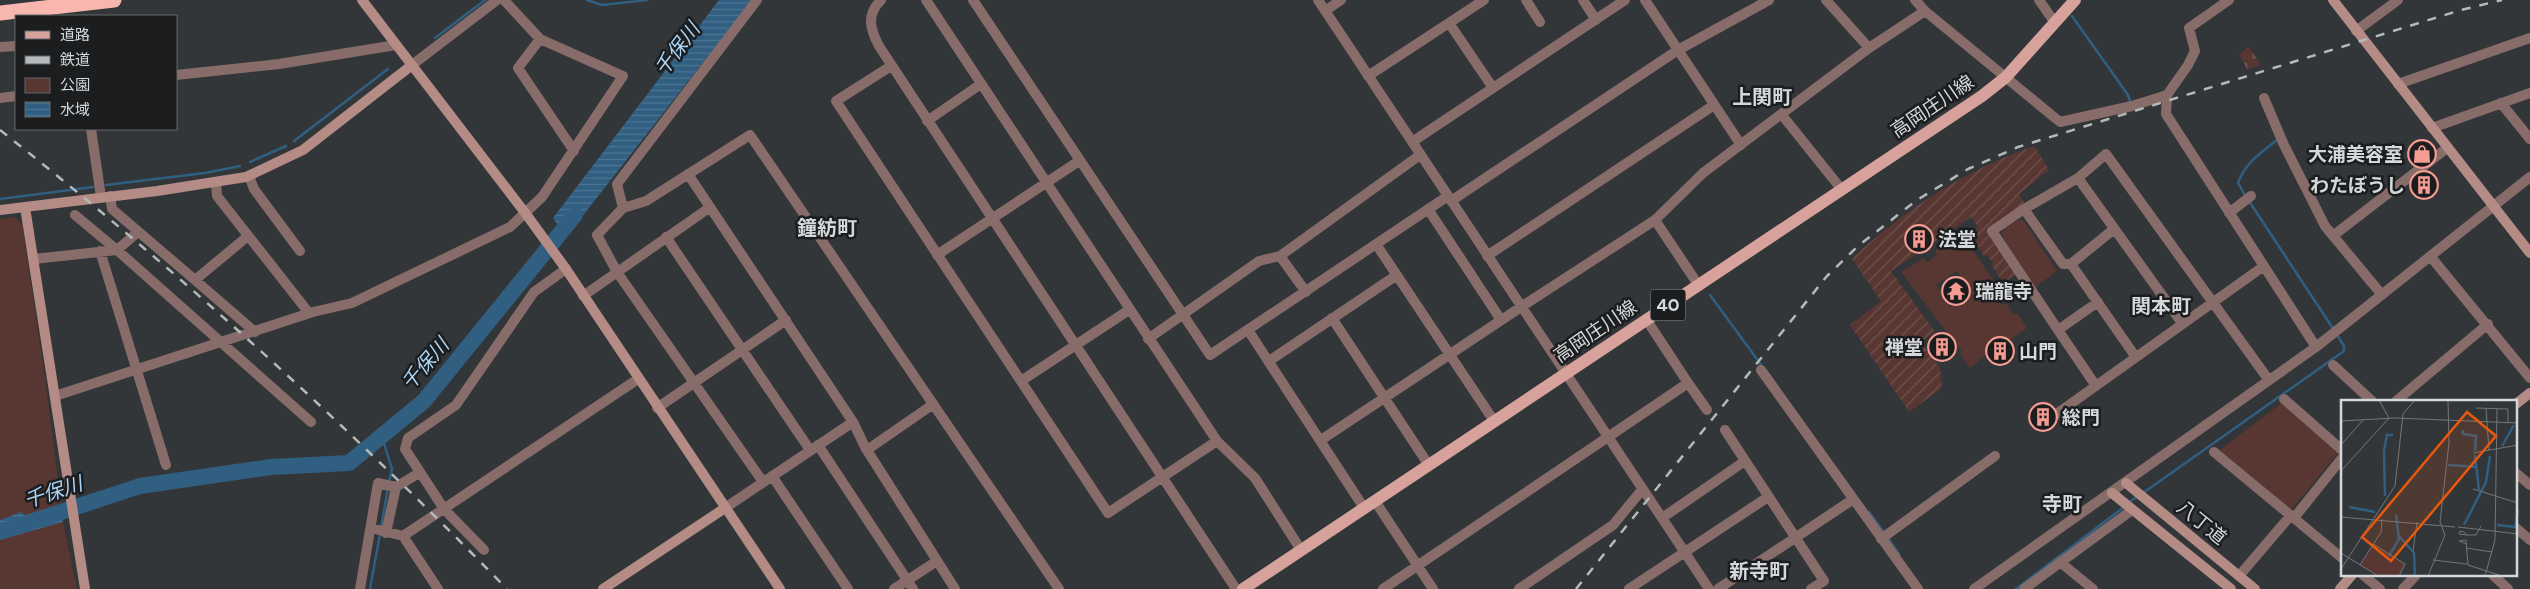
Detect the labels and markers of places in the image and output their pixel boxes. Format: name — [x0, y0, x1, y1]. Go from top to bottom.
shop icon: 大浦美容室 — [2407, 139, 2437, 169]
place label: 大浦美容室 — [2308, 143, 2403, 166]
building icon: わたぼうし — [2409, 170, 2439, 200]
place label: わたぼうし — [2310, 174, 2405, 197]
building icon: 法堂 — [1904, 224, 1934, 254]
place label: 法堂 — [1938, 228, 1976, 251]
temple icon: 瑞龍寺 — [1941, 276, 1971, 306]
place label: 瑞龍寺 — [1975, 280, 2032, 303]
building icon: 禅堂 — [1927, 332, 1957, 362]
place label: 禅堂 — [1885, 336, 1923, 359]
building icon: 山門 — [1985, 336, 2015, 366]
place label: 山門 — [2019, 340, 2057, 363]
building icon: 総門 — [2028, 402, 2058, 432]
place label: 総門 — [2062, 406, 2100, 429]

